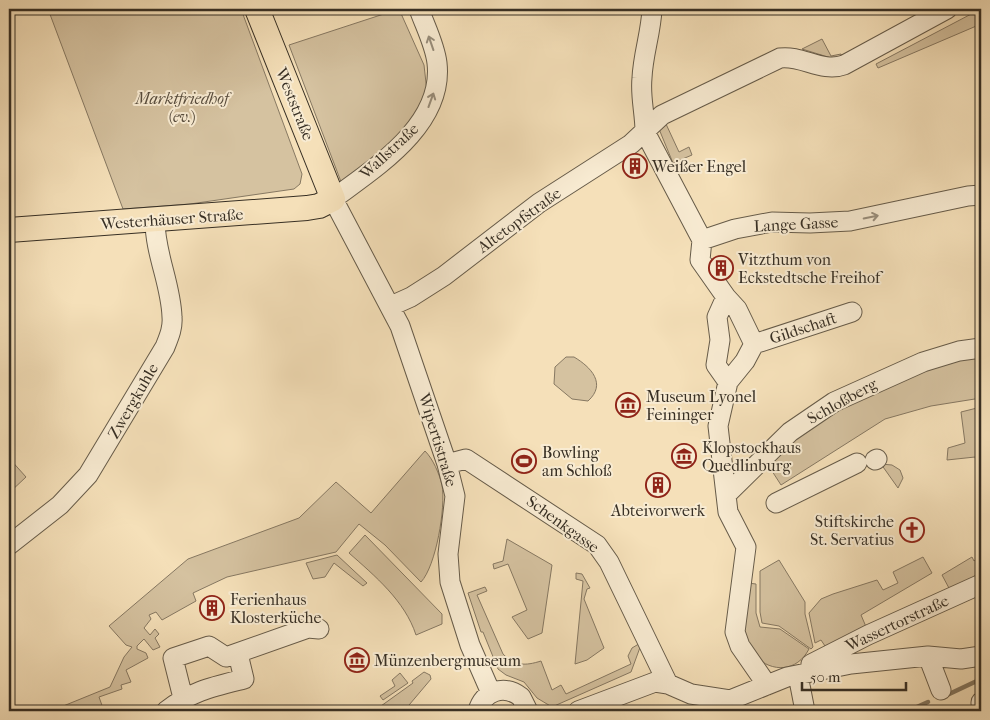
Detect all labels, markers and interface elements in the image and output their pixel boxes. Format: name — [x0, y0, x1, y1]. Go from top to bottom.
one-way arrow — [426, 35, 435, 51]
street label: Weststraße — [271, 64, 318, 143]
park label: Marktfriedhof (ev.) — [134, 89, 232, 126]
one-way arrow — [427, 93, 436, 108]
street label: Wallstraße — [355, 119, 422, 184]
building icon: Weißer Engel — [622, 153, 648, 179]
place label: Weißer Engel — [651, 157, 747, 176]
street label: Altetopfstraße — [473, 183, 565, 257]
street label: Westerhäuser Straße — [99, 205, 244, 234]
one-way arrow — [862, 211, 878, 221]
street label: Lange Gasse — [753, 212, 839, 236]
place label: Vitzthum von Eckstedtsche Freihof — [737, 250, 884, 287]
building icon: Vitzthum von Eckstedtsche Freihof — [708, 255, 734, 281]
street label: Gildschaft — [767, 308, 839, 348]
street label: Zwergkuhle — [104, 360, 162, 442]
street label: Schloßberg — [804, 374, 881, 428]
place label: Museum Lyonel Feininger — [646, 387, 757, 424]
street label: Wipertistraße — [414, 390, 461, 489]
museum icon: Museum Lyonel Feininger — [615, 392, 641, 418]
place label: Klopstockhaus Quedlinburg — [702, 438, 801, 475]
place label: Bowling am Schloß — [542, 443, 612, 480]
museum icon: Klopstockhaus Quedlinburg — [671, 443, 697, 469]
sports icon: Bowling am Schloß — [511, 448, 537, 474]
building icon: Abteivorwerk — [645, 472, 671, 498]
street label: Schenkgasse — [523, 491, 603, 557]
place label: Abteivorwerk — [610, 501, 706, 520]
place label: Stiftskirche St. Servatius — [810, 512, 894, 549]
church icon: Stiftskirche St. Servatius — [899, 517, 925, 543]
place label: Ferienhaus Klosterküche — [230, 590, 321, 627]
street label: Wassertorstraße — [841, 591, 952, 656]
building icon: Ferienhaus Klosterküche — [199, 595, 225, 621]
museum icon: Münzenbergmuseum — [344, 647, 370, 673]
place label: Münzenbergmuseum — [374, 651, 522, 670]
scale bar — [802, 660, 906, 692]
text: 50 m — [810, 668, 841, 686]

